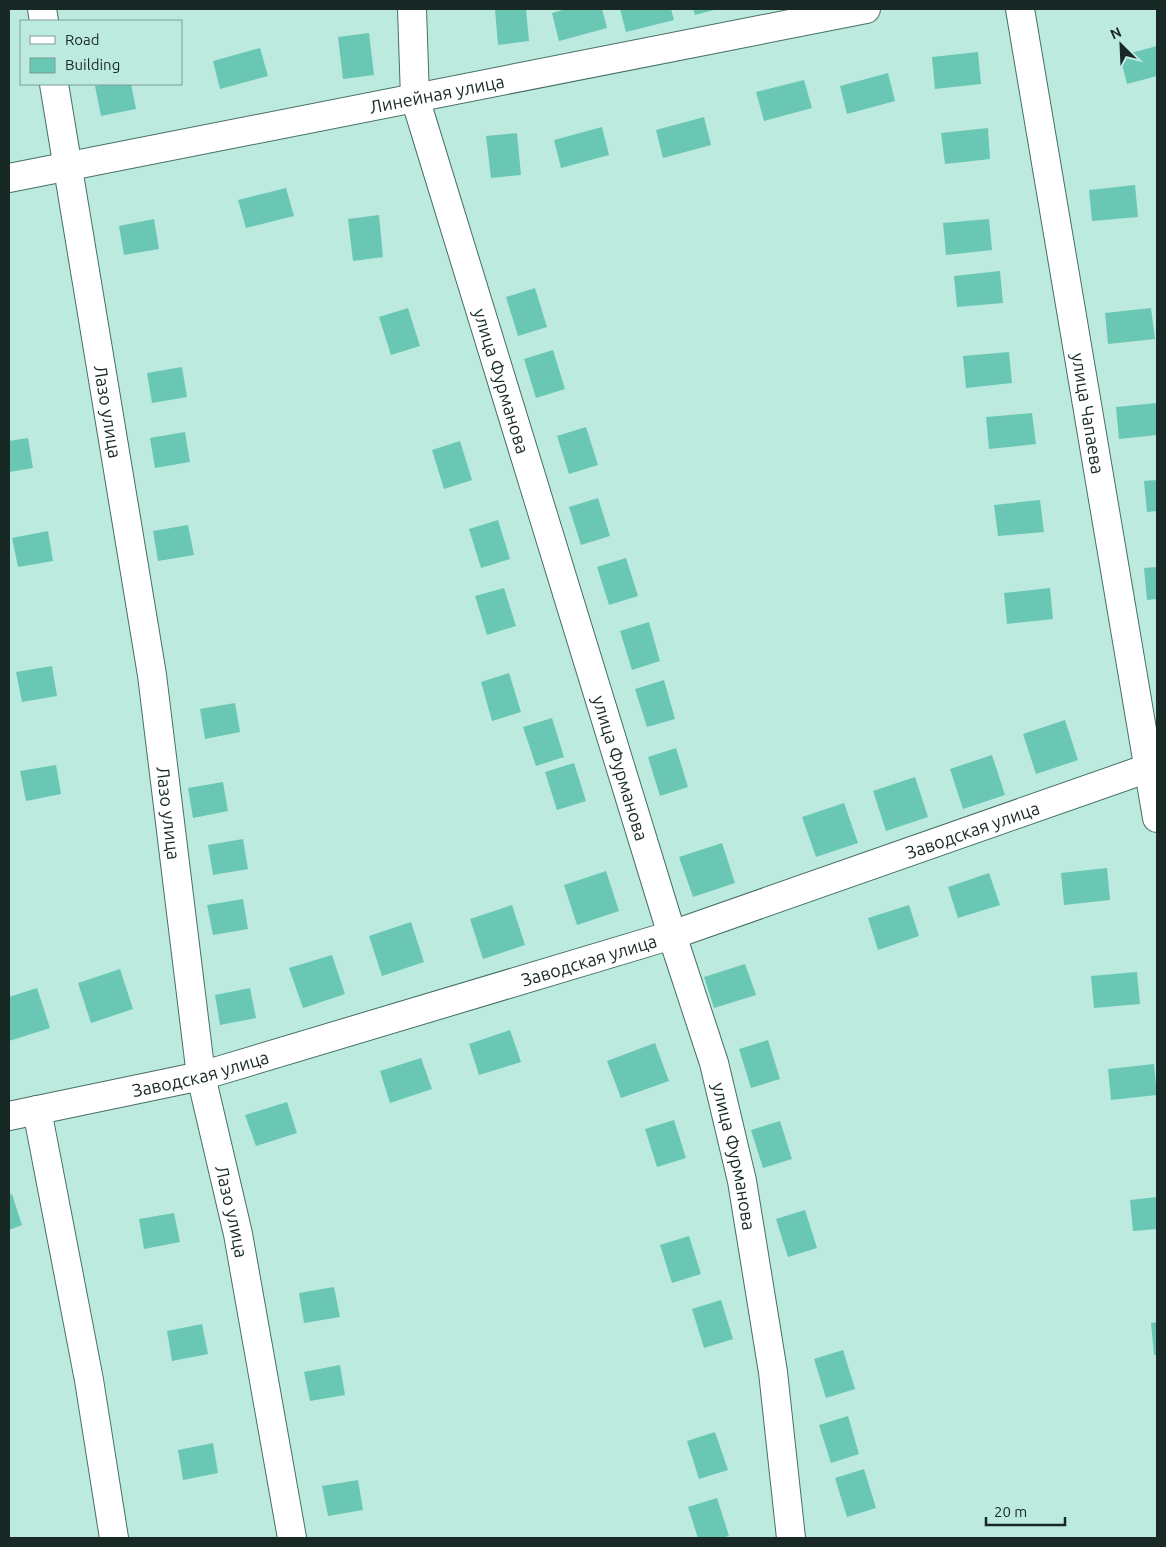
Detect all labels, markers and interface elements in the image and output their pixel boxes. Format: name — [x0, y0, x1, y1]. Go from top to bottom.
legend — [20, 20, 182, 85]
north arrow — [1096, 20, 1146, 70]
text: N — [1108, 24, 1124, 43]
text: Road — [65, 31, 100, 48]
text: Building — [65, 56, 120, 73]
street label: Линейная улица — [368, 71, 506, 117]
street label: улица Фурманова — [470, 306, 534, 456]
street label: улица Чапаева — [1068, 351, 1109, 475]
street label: Лазо улица — [91, 363, 126, 460]
street label: улица Фурманова — [589, 693, 652, 843]
street label: Лазо улица — [153, 765, 184, 861]
street label: Заводская улица — [903, 797, 1042, 862]
street label: Заводская улица — [519, 930, 659, 990]
street label: Заводская улица — [130, 1046, 271, 1100]
street label: улица Фурманова — [709, 1080, 760, 1232]
street label: Лазо улица — [212, 1163, 252, 1259]
scale bar — [986, 1494, 1065, 1526]
text: 20 m — [994, 1503, 1027, 1520]

